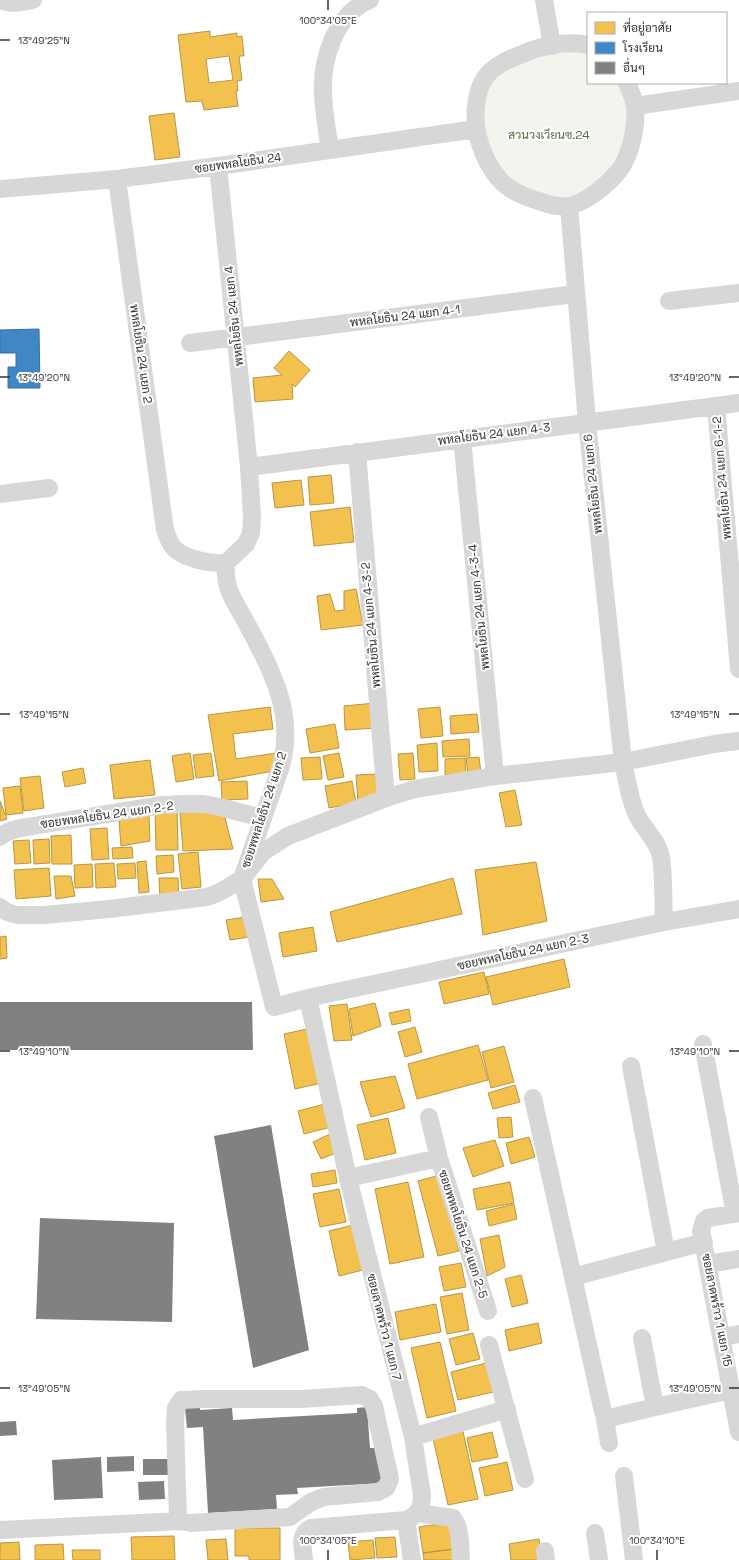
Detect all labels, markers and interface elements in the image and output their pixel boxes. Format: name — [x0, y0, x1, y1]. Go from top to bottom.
legend — [587, 12, 727, 84]
text: 100°34'05"E — [299, 14, 357, 27]
text: ที่อยู่อาศัย — [623, 17, 672, 36]
text: 13°49'25"N — [18, 34, 70, 47]
text: โรงเรียน — [622, 40, 663, 56]
text: อื่นๆ — [623, 57, 645, 76]
park label: สวนวงเวียนซ.24 — [508, 127, 590, 143]
street label: ซอยพหลโยธิน 24 — [194, 149, 283, 177]
street label: พหลโยธิน 24 แยก 4 — [221, 265, 247, 367]
street label: พหลโยธิน 24 แยก 4-1 — [349, 301, 461, 331]
street label: พหลโยธิน 24 แยก 2 — [126, 303, 156, 405]
text: 13°49'20"N — [18, 371, 70, 384]
text: 13°49'20"N — [669, 371, 721, 384]
street label: พหลโยธิน 24 แยก 6-1-2 — [709, 416, 735, 540]
street label: พหลโยธิน 24 แยก 4-3 — [437, 419, 551, 449]
street label: พหลโยธิน 24 แยก 6 — [580, 433, 606, 535]
street label: พหลโยธิน 24 แยก 4-3-4 — [464, 543, 494, 671]
street label: พหลโยธิน 24 แยก 4-3-2 — [358, 562, 384, 688]
text: 13°49'15"N — [19, 708, 69, 721]
text: 13°49'15"N — [670, 708, 720, 721]
street label: ซอยพหลโยธิน 24 แยก 2 — [238, 750, 290, 870]
street label: ซอยพหลโยธิน 24 แยก 2-2 — [39, 798, 175, 832]
street label: ซอยพหลโยธิน 24 แยก 2-3 — [456, 930, 590, 974]
text: 13°49'10"N — [19, 1045, 69, 1058]
text: 13°49'10"N — [670, 1045, 720, 1058]
street label: ซอยพหลโยธิน 24 แยก 2-5 — [435, 1168, 491, 1300]
street label: ซอยลาดพร้าว 1 แยก 15 — [698, 1252, 736, 1368]
street label: ซอยลาดพร้าว 1 แยก 7 — [363, 1272, 405, 1382]
text: 13°49'05"N — [18, 1382, 70, 1395]
text: 13°49'05"N — [669, 1382, 721, 1395]
text: 100°34'05"E — [299, 1534, 357, 1547]
text: 100°34'10"E — [629, 1534, 685, 1547]

